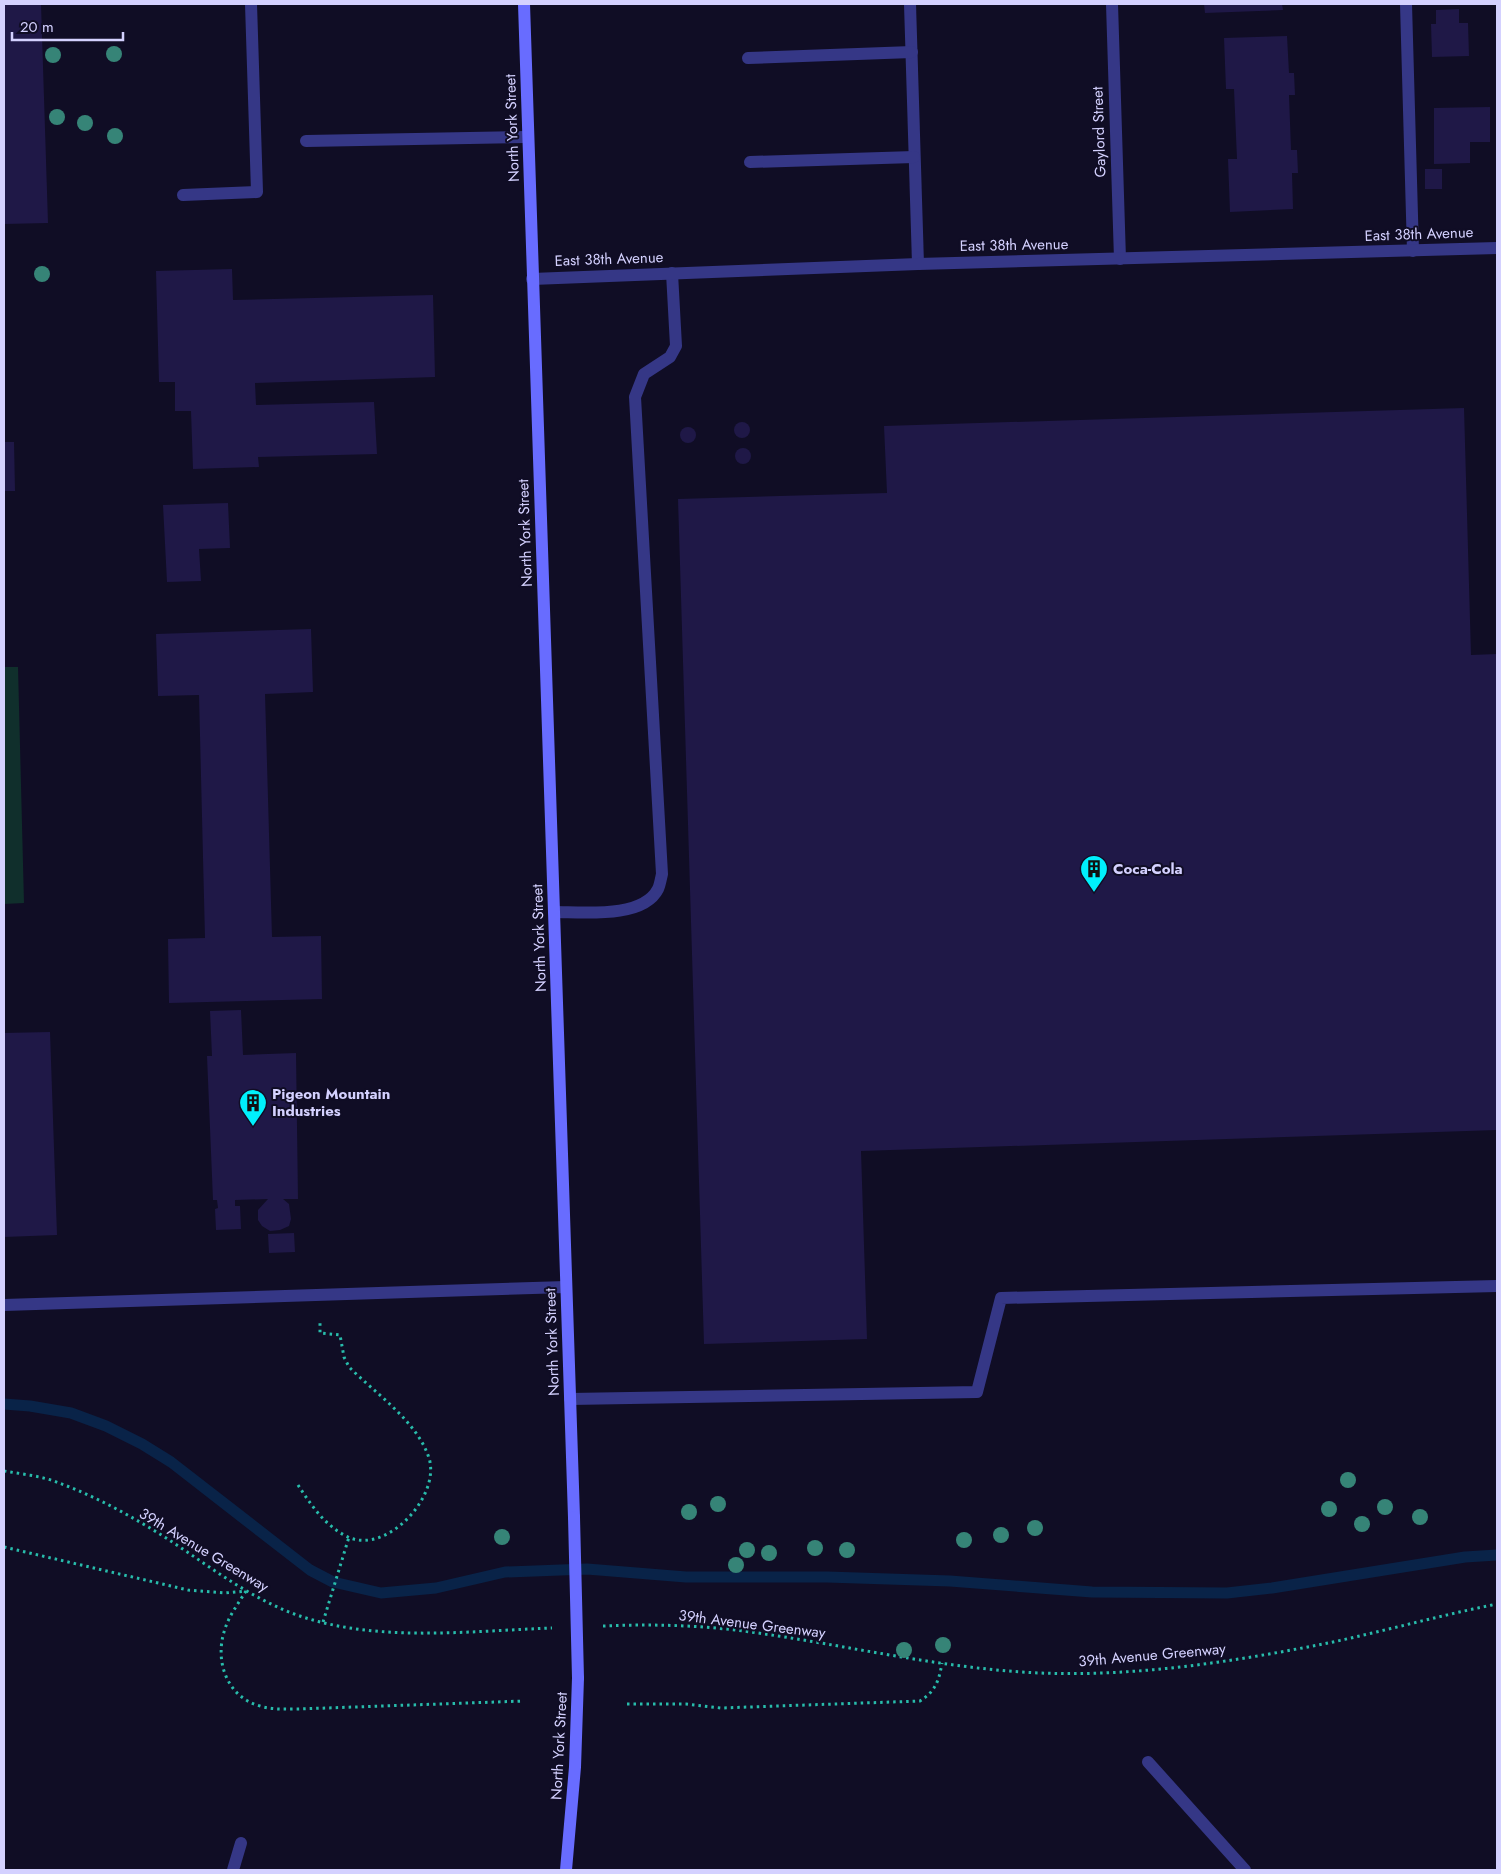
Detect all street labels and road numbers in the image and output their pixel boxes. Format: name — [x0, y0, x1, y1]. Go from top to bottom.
street label: North York Street — [499, 73, 525, 182]
street label: Gaylord Street — [1086, 86, 1112, 178]
street label: East 38th Avenue — [1364, 221, 1474, 247]
street label: East 38th Avenue — [959, 233, 1069, 257]
street label: East 38th Avenue — [554, 246, 664, 272]
street label: North York Street — [512, 478, 538, 587]
street label: North York Street — [526, 883, 552, 992]
street label: North York Street — [539, 1287, 565, 1396]
street label: 39th Avenue Greenway — [135, 1503, 273, 1598]
street label: 39th Avenue Greenway — [677, 1604, 827, 1644]
street label: 39th Avenue Greenway — [1077, 1638, 1227, 1672]
street label: North York Street — [545, 1691, 573, 1801]

